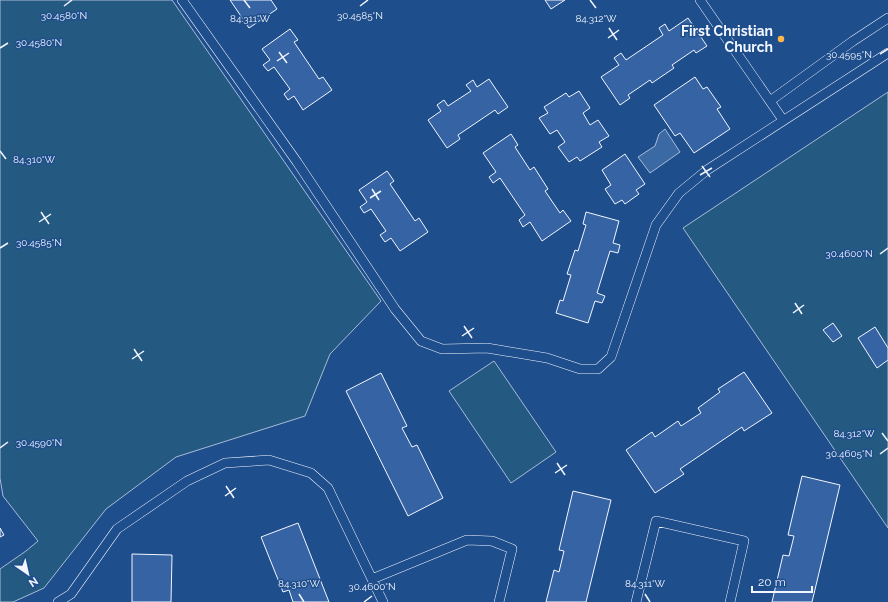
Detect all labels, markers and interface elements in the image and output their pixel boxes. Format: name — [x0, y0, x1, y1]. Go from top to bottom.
text: 30.4580°N — [41, 10, 87, 21]
text: 30.4585°N — [337, 10, 383, 21]
text: 84.311°W — [230, 13, 271, 24]
text: 84.312°W — [575, 13, 617, 24]
place label: First Christian Church — [681, 23, 773, 55]
marker: First Christian Church — [776, 34, 786, 44]
text: 30.4580°N — [16, 37, 62, 48]
text: 30.4595°N — [826, 49, 872, 60]
text: 84.310°W — [13, 154, 56, 165]
text: 30.4585°N — [16, 237, 62, 248]
text: 30.4600°N — [825, 248, 873, 259]
text: 84.312°W — [833, 428, 875, 439]
text: 30.4590°N — [16, 437, 62, 448]
text: 30.4605°N — [826, 448, 872, 459]
north arrow — [8, 554, 48, 594]
scale bar — [752, 568, 812, 594]
text: N — [26, 574, 40, 590]
text: 20 m — [758, 575, 786, 589]
text: 84.310°W — [278, 578, 321, 589]
text: 84.311°W — [625, 578, 666, 589]
text: 30.4600°N — [348, 581, 396, 592]

